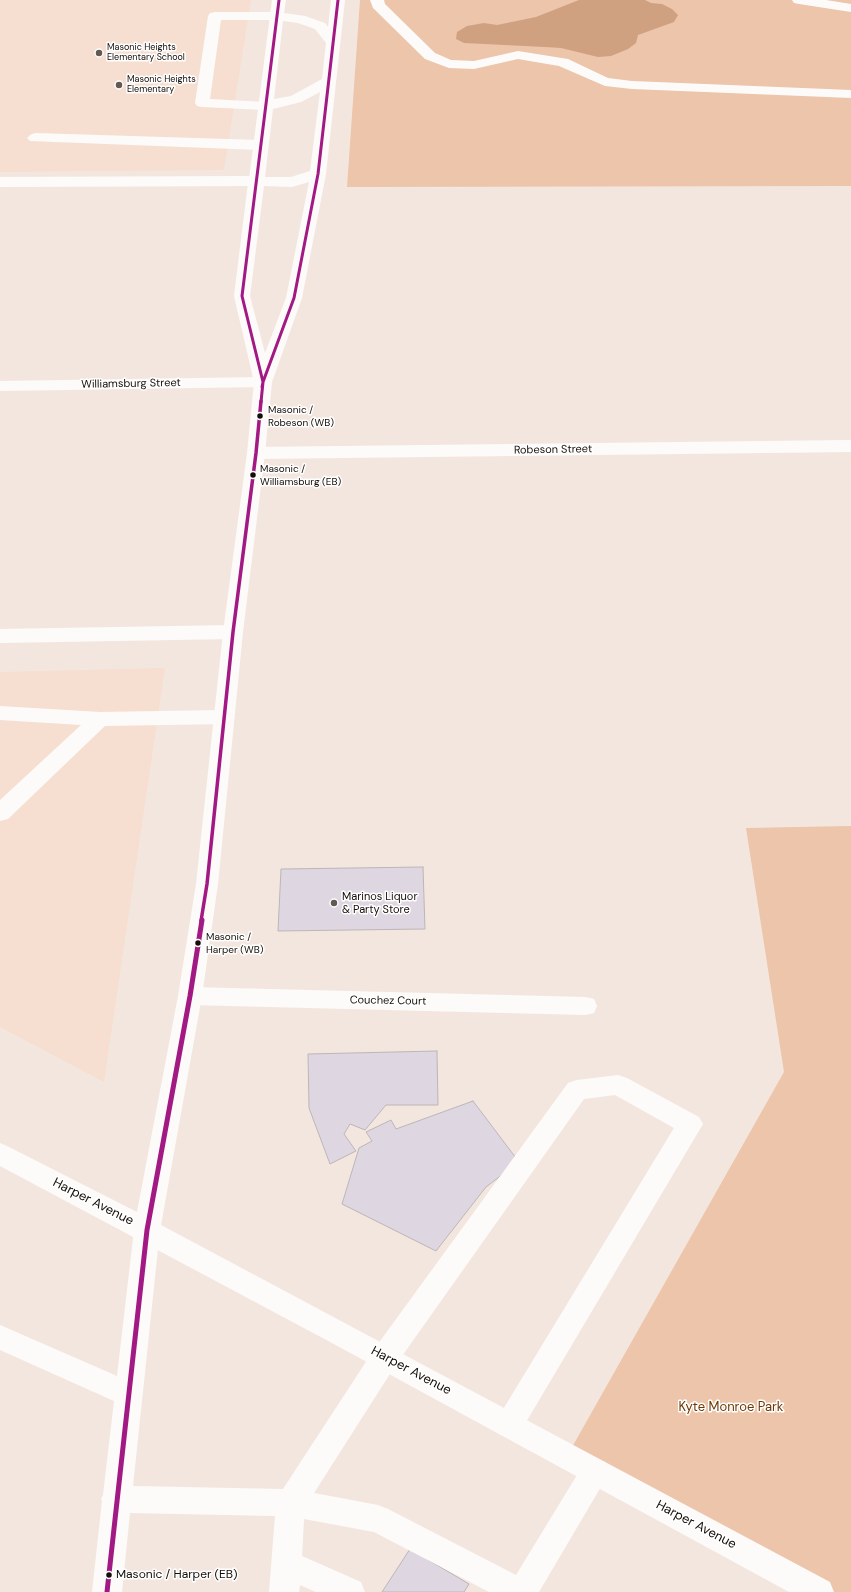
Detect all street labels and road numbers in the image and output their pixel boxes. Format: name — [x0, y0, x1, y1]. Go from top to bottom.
street label: Williamsburg Street — [81, 377, 181, 391]
street label: Robeson Street — [514, 443, 592, 457]
street label: Couchez Court — [350, 994, 426, 1008]
street label: Harper Avenue — [50, 1175, 136, 1229]
street label: Harper Avenue — [368, 1343, 454, 1399]
street label: Harper Avenue — [653, 1497, 739, 1553]

